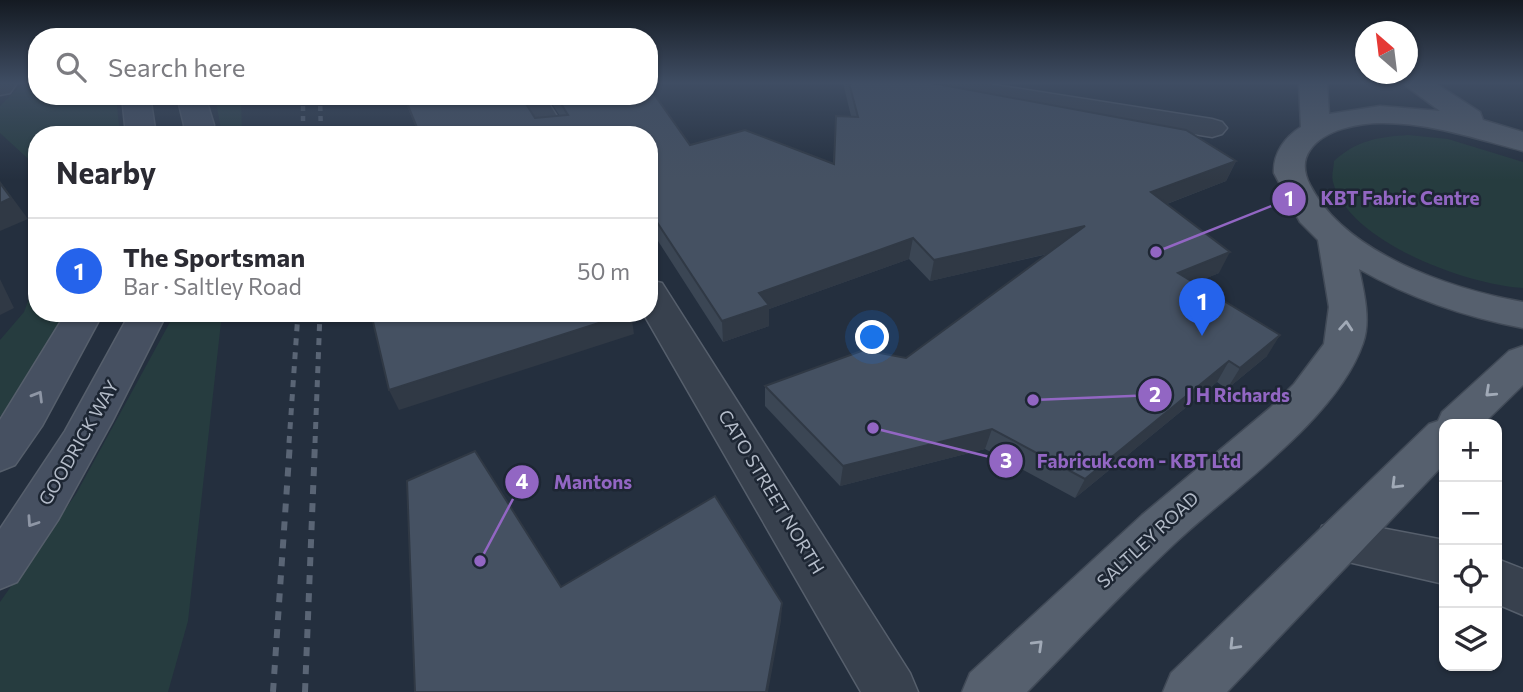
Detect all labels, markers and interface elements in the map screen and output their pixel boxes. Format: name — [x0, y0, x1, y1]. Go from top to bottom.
north arrow — [1355, 21, 1418, 84]
search box — [28, 28, 658, 105]
icon: search — [52, 48, 90, 86]
text: Search here — [108, 51, 246, 82]
text: Nearby — [56, 153, 156, 190]
callout: KBT Fabric Centre — [1272, 179, 1494, 219]
text: 1 — [1284, 185, 1294, 210]
text: KBT Fabric Centre — [1320, 186, 1480, 209]
text: The Sportsman — [123, 241, 305, 272]
text: 1 — [74, 257, 84, 285]
text: 50 m — [577, 257, 630, 285]
text: Bar · Saltley Road — [123, 272, 302, 300]
pin: 1 — [1179, 278, 1225, 336]
your location — [855, 320, 889, 354]
one-way arrow — [1338, 320, 1353, 331]
callout: J H Richards — [1137, 375, 1304, 415]
street label: GOODRICK WAY — [33, 376, 123, 509]
text: 2 — [1149, 381, 1161, 406]
text: J H Richards — [1186, 383, 1290, 406]
one-way arrow — [1485, 384, 1498, 397]
one-way arrow — [29, 390, 42, 403]
street label: CATO STREET NORTH — [714, 405, 830, 578]
map controls — [1439, 419, 1502, 671]
button: + — [1439, 419, 1502, 482]
callout: Fabricuk.com - KBT Ltd — [988, 441, 1256, 481]
text: 3 — [1000, 447, 1012, 472]
text: Fabricuk.com - KBT Ltd — [1037, 449, 1241, 472]
callout: Mantons — [505, 462, 646, 502]
text: 4 — [516, 468, 529, 493]
text: Mantons — [554, 470, 632, 493]
one-way arrow — [1391, 476, 1404, 489]
button: − — [1439, 482, 1502, 545]
street label: SALTLEY ROAD — [1092, 487, 1203, 592]
one-way arrow — [27, 515, 40, 528]
button: locate — [1439, 545, 1502, 608]
button: layers — [1439, 608, 1502, 671]
one-way arrow — [1230, 636, 1243, 649]
one-way arrow — [1030, 640, 1043, 653]

